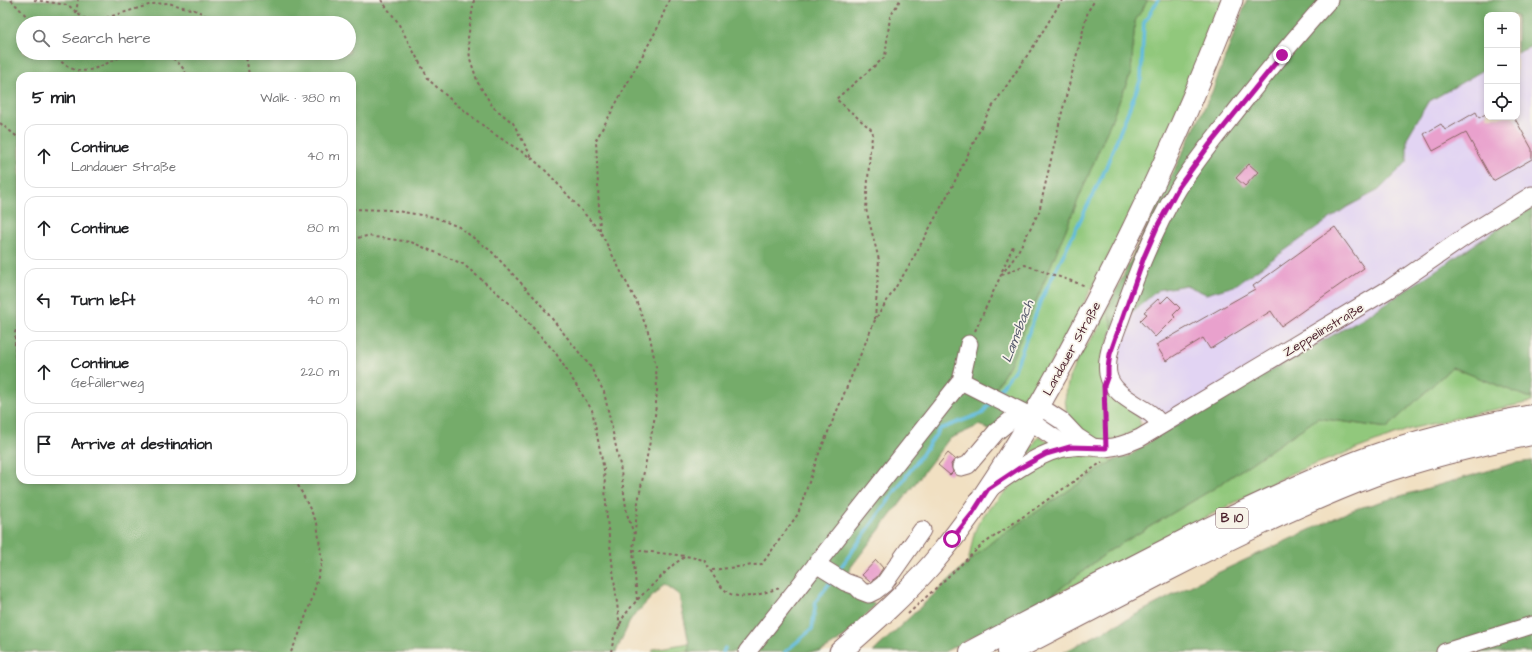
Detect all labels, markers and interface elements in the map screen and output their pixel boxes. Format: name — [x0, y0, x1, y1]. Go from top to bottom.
map controls — [1484, 12, 1520, 120]
button: + — [1484, 12, 1520, 48]
search box — [16, 16, 356, 60]
icon: search — [30, 27, 52, 49]
text: Search here — [62, 28, 151, 49]
route end — [1273, 46, 1291, 64]
button: − — [1484, 48, 1520, 84]
button: locate — [1484, 84, 1520, 120]
text: 5 min — [32, 86, 75, 110]
text: Walk · 380 m — [260, 89, 340, 107]
text: Continue — [71, 137, 129, 158]
icon: ahead — [33, 145, 55, 167]
text: 40 m — [307, 147, 339, 165]
text: Landauer Straße — [71, 158, 176, 176]
icon: ahead — [33, 217, 55, 239]
text: Continue — [71, 218, 129, 239]
text: 80 m — [307, 219, 339, 237]
icon: left — [33, 289, 55, 311]
text: Turn left — [71, 290, 135, 311]
text: 40 m — [307, 291, 339, 309]
water label: Lamsbach — [997, 296, 1039, 366]
street label: Landauer Straße — [1039, 298, 1105, 399]
street label: Zeppelinstraße — [1280, 299, 1367, 361]
text: Continue — [71, 353, 129, 374]
icon: ahead — [33, 361, 55, 383]
text: 220 m — [301, 363, 339, 381]
text: Gefällerweg — [71, 374, 144, 392]
icon: arrive — [33, 433, 55, 455]
text: Arrive at destination — [71, 434, 212, 455]
road number: B 10 — [1216, 508, 1248, 528]
route start — [943, 530, 961, 548]

